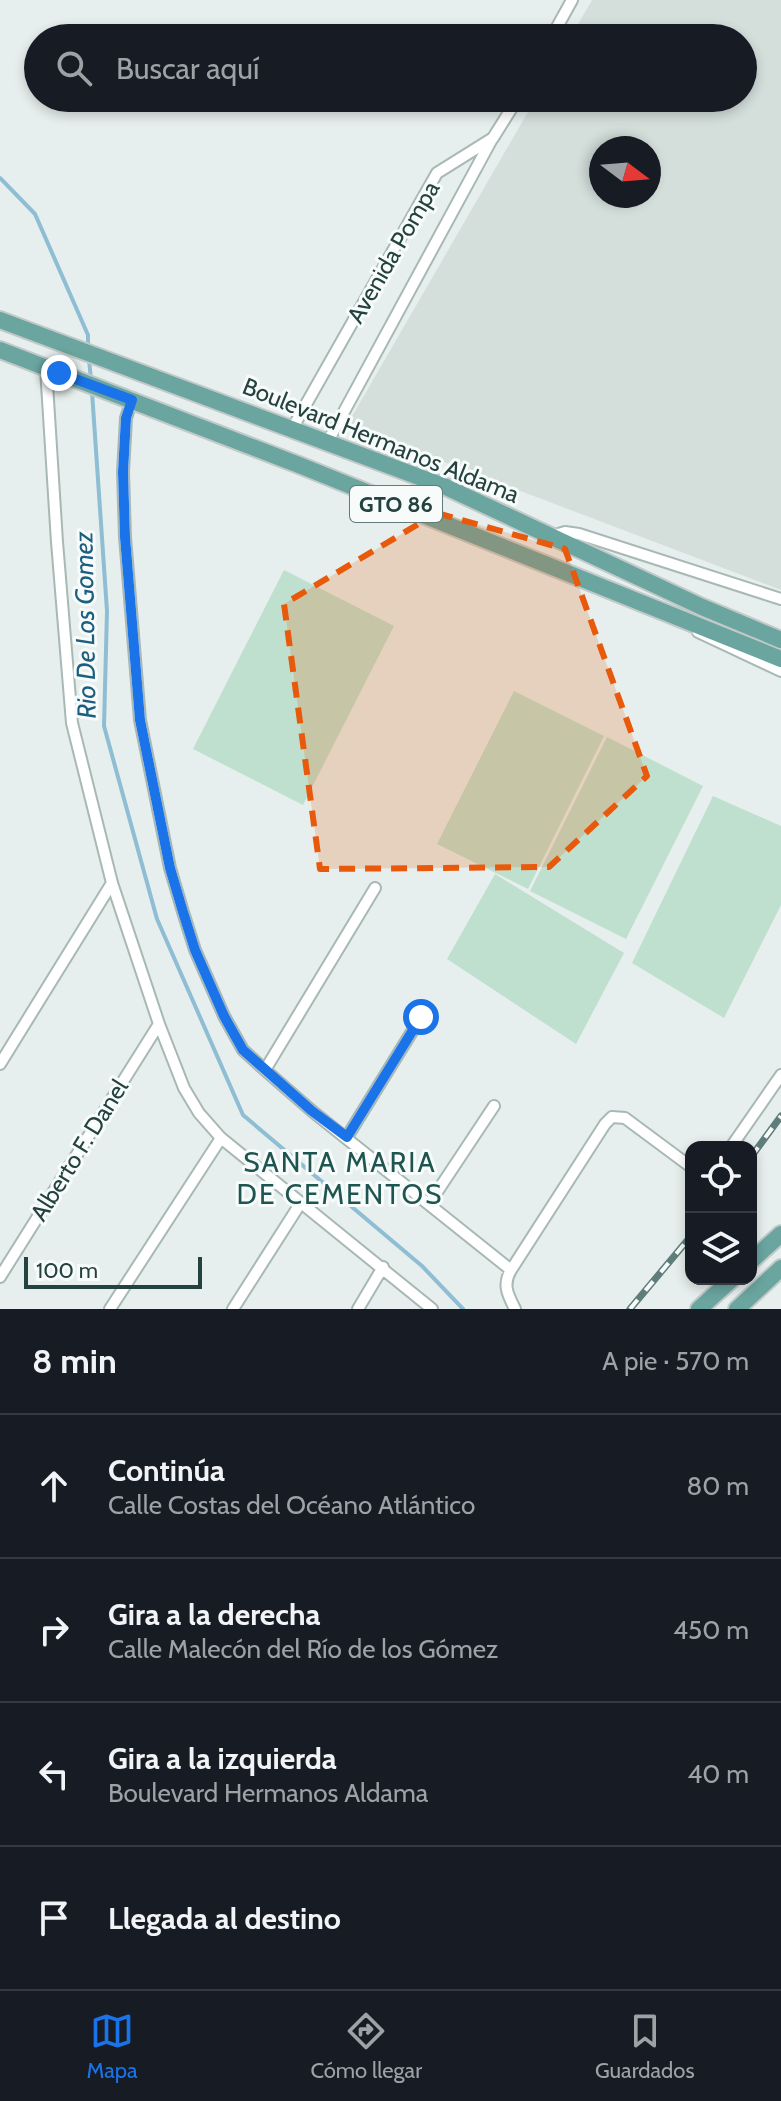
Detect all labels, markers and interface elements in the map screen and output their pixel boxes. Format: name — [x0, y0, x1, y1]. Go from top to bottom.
search box — [24, 24, 757, 112]
icon: search — [52, 46, 96, 90]
text: Buscar aquí — [116, 50, 259, 87]
north arrow — [589, 136, 661, 208]
street label: Avenida Pompa — [341, 175, 446, 328]
route end — [41, 355, 77, 391]
street label: Boulevard Hermanos Aldama — [239, 371, 524, 509]
road number: GTO 86 — [350, 486, 442, 522]
water label: Rio De Los Gomez — [67, 530, 103, 719]
route start — [403, 999, 439, 1035]
street label: Alberto F. Danel — [24, 1074, 134, 1226]
map controls — [685, 1141, 757, 1285]
button: locate — [685, 1141, 757, 1213]
district label: SANTA MARIA DE CEMENTOS — [237, 1145, 443, 1211]
button: layers — [685, 1213, 757, 1285]
scale bar — [24, 1253, 202, 1289]
text: 100 m — [36, 1257, 98, 1284]
text: 8 min — [32, 1340, 117, 1382]
text: A pie · 570 m — [602, 1345, 749, 1377]
text: Continúa — [108, 1452, 225, 1489]
icon: ahead — [32, 1464, 76, 1508]
text: 80 m — [686, 1470, 749, 1502]
text: Calle Costas del Océano Atlántico — [108, 1489, 475, 1521]
text: Gira a la derecha — [108, 1596, 320, 1633]
icon: right — [32, 1608, 76, 1652]
text: 450 m — [673, 1614, 749, 1646]
text: Calle Malecón del Río de los Gómez — [108, 1633, 498, 1665]
text: Gira a la izquierda — [108, 1740, 337, 1777]
icon: left — [32, 1752, 76, 1796]
text: 40 m — [687, 1758, 749, 1790]
text: Boulevard Hermanos Aldama — [108, 1777, 428, 1809]
icon: arrive — [32, 1896, 76, 1940]
text: Llegada al destino — [108, 1900, 341, 1937]
tab: Mapa — [86, 2009, 138, 2084]
tab: Cómo llegar — [310, 2009, 422, 2084]
tab: Guardados — [595, 2009, 695, 2084]

